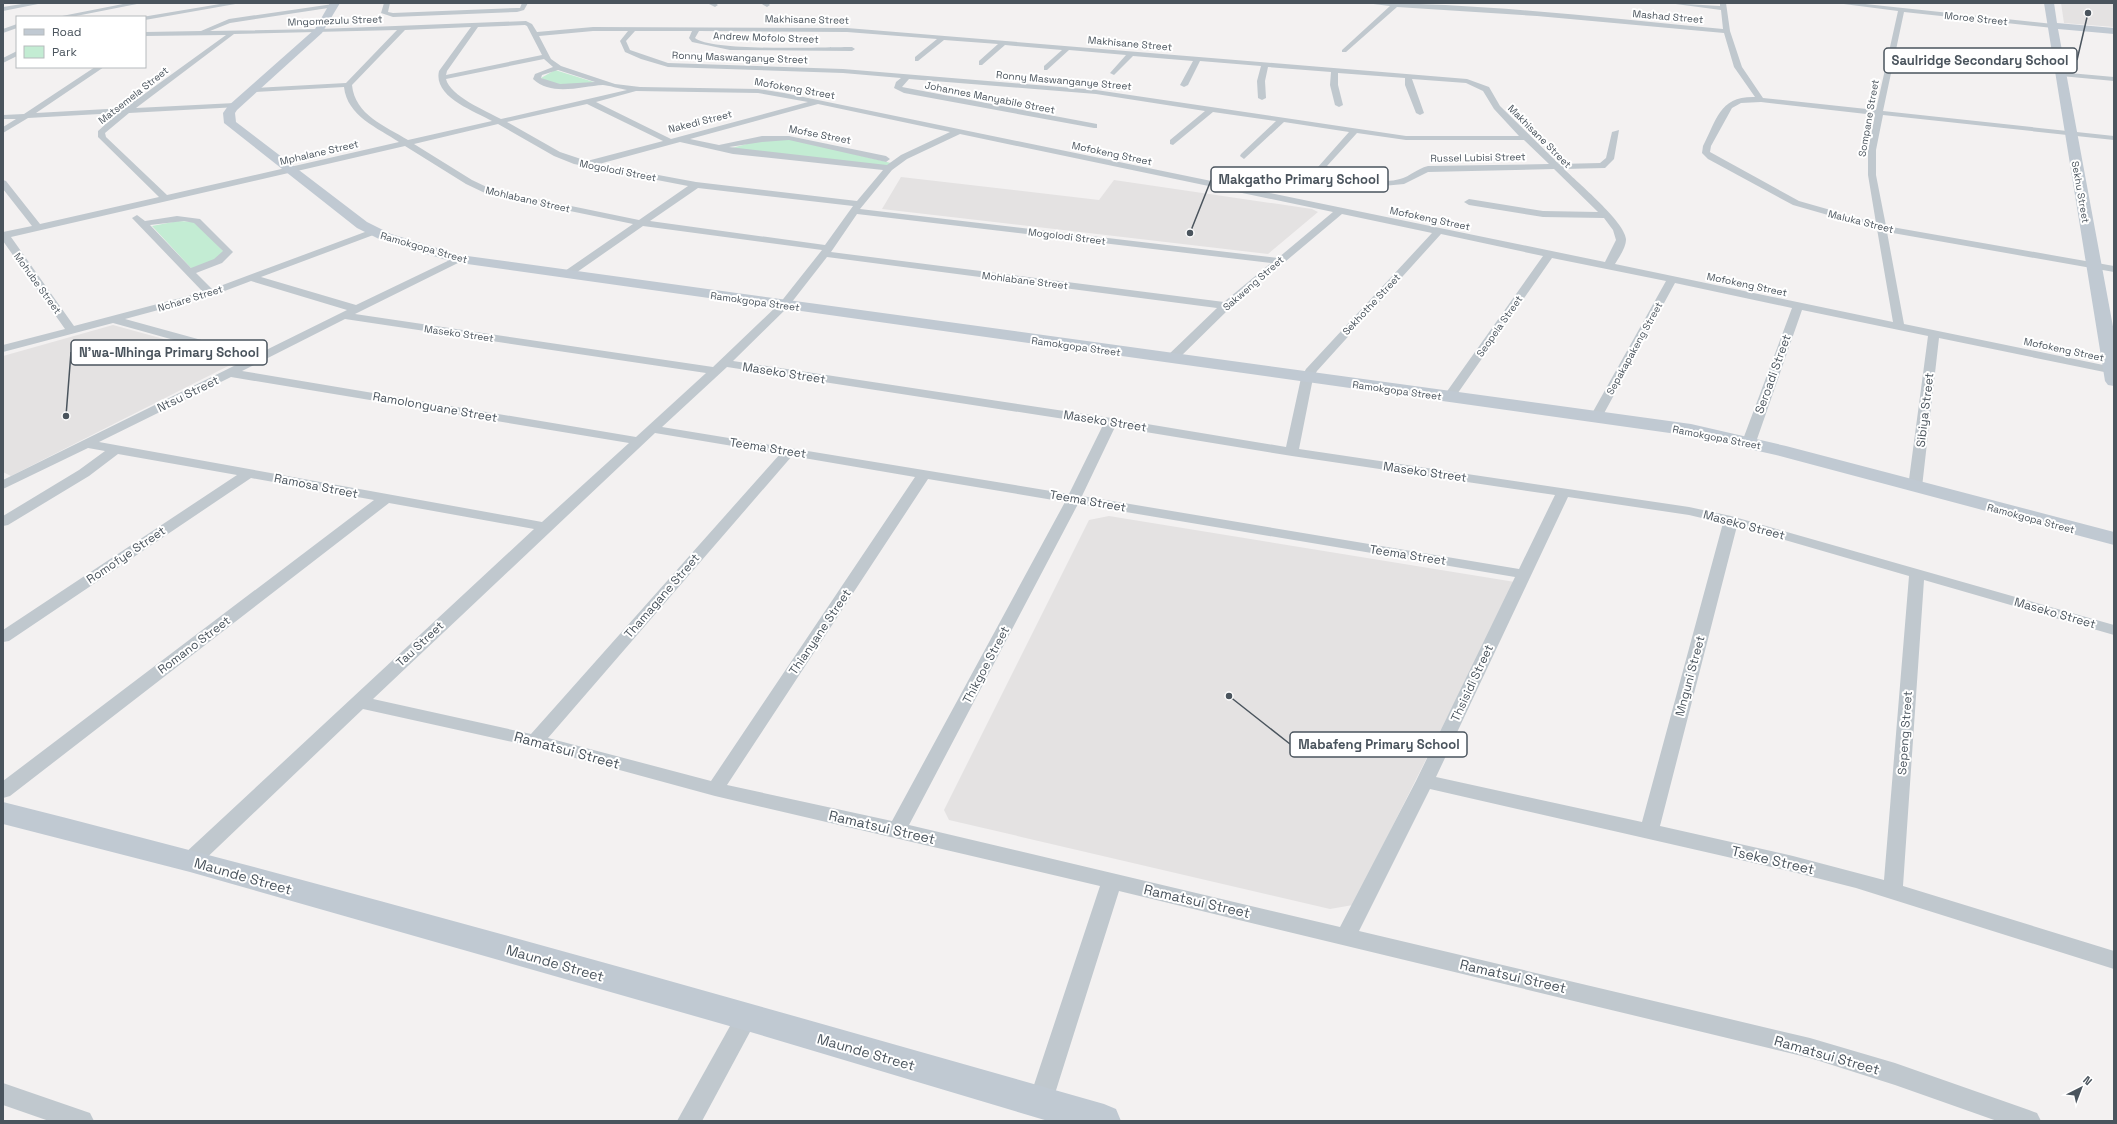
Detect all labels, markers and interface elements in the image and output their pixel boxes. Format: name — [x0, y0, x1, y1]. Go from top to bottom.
street label: Mashad Street — [1632, 7, 1704, 26]
street label: Moroe Street — [1944, 9, 2009, 28]
street label: Mngomezulu Street — [287, 12, 383, 29]
street label: Makhisane Street — [765, 12, 850, 27]
legend — [16, 16, 146, 68]
text: Road — [52, 24, 81, 40]
street label: Andrew Mofolo Street — [713, 29, 819, 46]
street label: Makhisane Street — [1087, 33, 1173, 54]
text: Park — [52, 44, 77, 60]
callout: Saulridge Secondary School — [1884, 48, 2077, 73]
street label: Ronny Maswanganye Street — [672, 49, 809, 66]
text: Saulridge Secondary School — [1892, 52, 2068, 69]
street label: Matsemela Street — [96, 64, 171, 127]
street label: Ronny Maswanganye Street — [996, 68, 1133, 93]
street label: Mofokeng Street — [754, 75, 837, 102]
street label: Johannes Manyabile Street — [924, 78, 1057, 117]
street label: Sompane Street — [1855, 78, 1882, 158]
street label: Makhisane Street — [1505, 102, 1574, 171]
street label: Nakedi Street — [667, 107, 734, 136]
street label: Mofse Street — [788, 122, 853, 147]
street label: Mphalane Street — [279, 137, 360, 168]
street label: Mofokeng Street — [1071, 139, 1154, 168]
street label: Russel Lubisi Street — [1430, 150, 1526, 165]
street label: Mogolodi Street — [578, 157, 658, 184]
street label: Sekhu Street — [2069, 160, 2092, 224]
callout: Makgatho Primary School — [1211, 167, 1388, 192]
text: Makgatho Primary School — [1219, 171, 1379, 188]
street label: Mohlabane Street — [484, 183, 572, 216]
street label: Mofokeng Street — [1389, 204, 1472, 233]
street label: Maluka Street — [1827, 207, 1895, 236]
street label: Mogolodi Street — [1027, 225, 1107, 248]
street label: Ramokgopa Street — [379, 229, 469, 266]
street label: Mohube Street — [11, 250, 64, 317]
street label: Sakweng Street — [1220, 253, 1287, 313]
street label: Mohlabane Street — [981, 269, 1069, 292]
street label: Mofokeng Street — [1706, 270, 1789, 299]
street label: Sekhothe Street — [1340, 271, 1403, 338]
street label: Nchare Street — [156, 282, 225, 315]
street label: Ramokgopa Street — [710, 289, 801, 314]
street label: Seopela Street — [1473, 293, 1526, 359]
street label: Sepakapakeng Street — [1604, 299, 1666, 397]
street label: Maseko Street — [423, 322, 495, 345]
street label: Seroadi Street — [1751, 332, 1795, 416]
street label: Ramokgopa Street — [1031, 334, 1122, 359]
street label: Mofokeng Street — [2023, 335, 2106, 364]
callout: N'wa-Mhinga Primary School — [71, 340, 267, 365]
text: N'wa-Mhinga Primary School — [79, 344, 259, 361]
street label: Maseko Street — [741, 359, 827, 387]
street label: Ntsu Street — [154, 372, 222, 416]
street label: Sibiya Street — [1912, 372, 1938, 448]
street label: Ramokgopa Street — [1352, 378, 1443, 403]
street label: Ramolonguane Street — [372, 388, 498, 426]
street label: Maseko Street — [1062, 407, 1148, 435]
street label: Ramokgopa Street — [1672, 423, 1763, 453]
street label: Teema Street — [729, 434, 807, 462]
street label: Maseko Street — [1382, 458, 1468, 486]
street label: Ramosa Street — [273, 470, 359, 502]
street label: Teema Street — [1049, 486, 1127, 516]
street label: Ramokgopa Street — [1986, 501, 2076, 536]
street label: Maseko Street — [1701, 506, 1787, 544]
street label: Romofye Street — [83, 523, 169, 587]
street label: Teema Street — [1369, 541, 1447, 569]
street label: Thamagane Street — [621, 550, 703, 642]
street label: Thianyane Street — [785, 586, 855, 678]
street label: Maseko Street — [2012, 594, 2098, 632]
street label: Romano Street — [155, 613, 233, 677]
street label: Tau Street — [393, 618, 447, 670]
street label: Thikgoe Street — [959, 624, 1013, 706]
street label: Mnguni Street — [1672, 634, 1708, 718]
street label: Thsisidi Street — [1447, 642, 1497, 724]
street label: Sepeng Street — [1894, 690, 1916, 776]
street label: Ramatsui Street — [512, 727, 622, 773]
callout: Mabafeng Primary School — [1290, 732, 1467, 757]
text: Mabafeng Primary School — [1298, 736, 1460, 753]
street label: Ramatsui Street — [827, 806, 937, 848]
street label: Tseke Street — [1730, 842, 1816, 878]
street label: Maunde Street — [192, 853, 294, 899]
street label: Ramatsui Street — [1142, 880, 1252, 922]
street label: Maunde Street — [504, 940, 606, 986]
street label: Ramatsui Street — [1458, 955, 1568, 997]
street label: Maunde Street — [815, 1029, 917, 1075]
street label: Ramatsui Street — [1772, 1031, 1882, 1079]
north arrow — [2061, 1068, 2101, 1108]
text: N — [2080, 1073, 2095, 1088]

